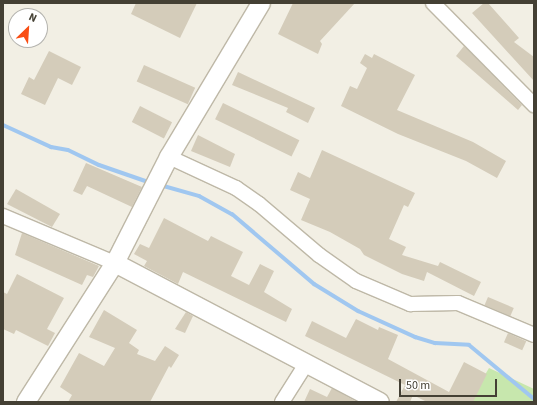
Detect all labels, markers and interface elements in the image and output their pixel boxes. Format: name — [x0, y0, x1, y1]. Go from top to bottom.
north arrow — [8, 8, 48, 48]
text: N — [26, 9, 39, 26]
scale bar — [401, 371, 499, 397]
text: 50 m — [406, 377, 430, 394]

